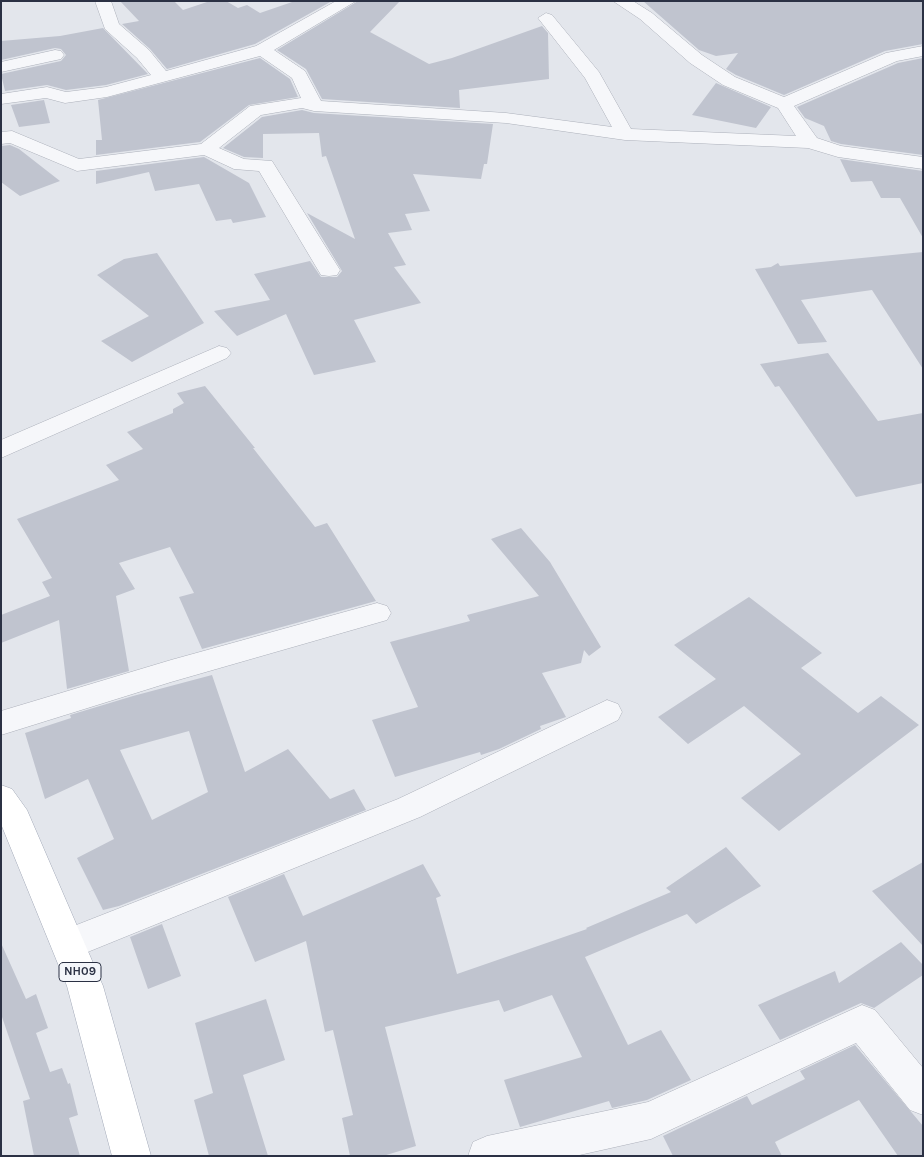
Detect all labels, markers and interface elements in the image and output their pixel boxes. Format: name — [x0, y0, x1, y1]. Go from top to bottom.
road number: NH09 — [59, 962, 101, 982]

